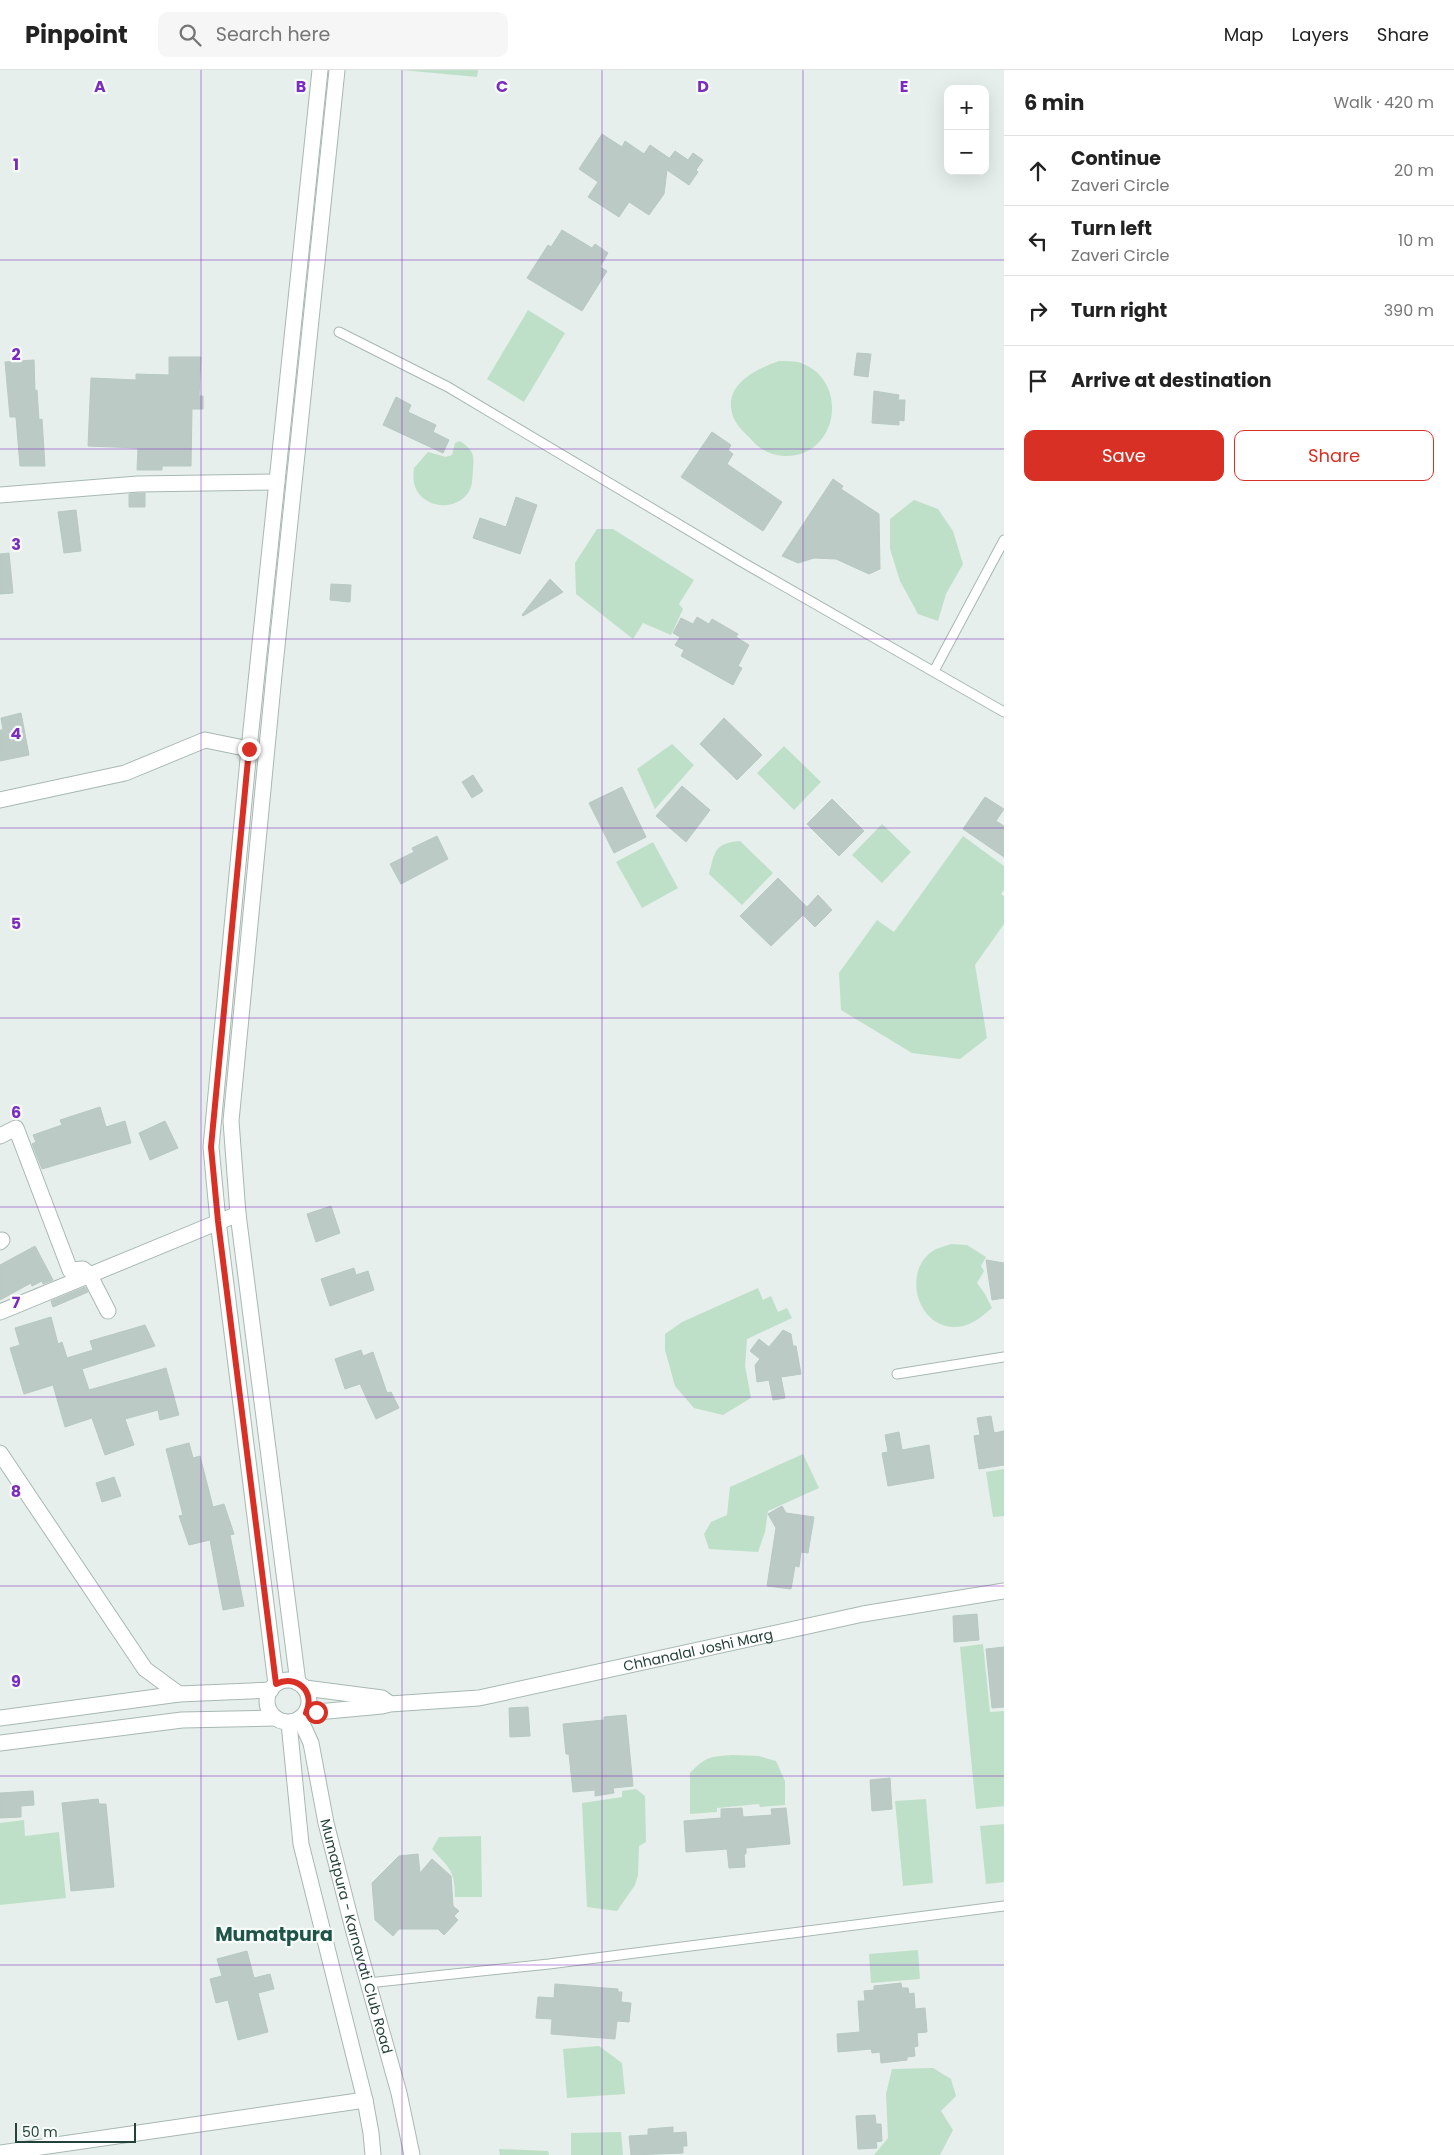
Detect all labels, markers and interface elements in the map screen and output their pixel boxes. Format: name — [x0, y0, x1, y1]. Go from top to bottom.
search box — [158, 12, 508, 57]
text: Pinpoint — [25, 18, 128, 51]
icon: search — [176, 21, 204, 49]
text: Search here — [216, 21, 330, 48]
text: Map — [1224, 22, 1264, 47]
text: Layers — [1292, 22, 1349, 47]
text: Share — [1377, 22, 1429, 47]
text: A — [94, 75, 106, 98]
text: B — [296, 75, 306, 98]
text: C — [496, 75, 508, 98]
text: D — [697, 75, 709, 98]
text: E — [900, 75, 908, 98]
map controls — [944, 85, 989, 175]
button: + — [944, 85, 989, 130]
text: 6 min — [1024, 88, 1084, 117]
text: Walk · 420 m — [1333, 91, 1434, 114]
button: − — [944, 130, 989, 175]
text: Continue — [1071, 145, 1161, 172]
text: 1 — [13, 153, 19, 176]
icon: ahead — [1024, 157, 1052, 185]
text: 20 m — [1394, 159, 1434, 182]
text: Zaveri Circle — [1071, 174, 1169, 197]
text: Turn left — [1071, 215, 1152, 242]
icon: left — [1024, 227, 1052, 255]
text: 10 m — [1398, 229, 1434, 252]
text: Zaveri Circle — [1071, 244, 1169, 267]
icon: right — [1024, 297, 1052, 325]
text: Turn right — [1071, 297, 1167, 324]
text: 390 m — [1384, 299, 1434, 322]
text: 2 — [11, 343, 21, 366]
icon: arrive — [1024, 367, 1052, 395]
text: Arrive at destination — [1071, 367, 1272, 394]
button: Save — [1024, 430, 1224, 481]
button: Share — [1234, 430, 1434, 481]
text: 3 — [11, 533, 21, 556]
text: 4 — [11, 722, 22, 745]
route end — [238, 738, 261, 761]
text: 5 — [11, 912, 21, 935]
text: 6 — [11, 1101, 21, 1124]
text: 7 — [12, 1291, 21, 1314]
text: 8 — [11, 1480, 21, 1503]
street label: Chhanalal Joshi Marg — [621, 1624, 775, 1676]
text: 9 — [11, 1670, 21, 1693]
route start — [305, 1701, 328, 1724]
street label: Mumatpura - Karnavati Club Road — [315, 1817, 398, 2056]
district label: Mumatpura — [215, 1921, 333, 1948]
scale bar — [15, 2120, 136, 2143]
text: 50 m — [22, 2122, 58, 2142]

